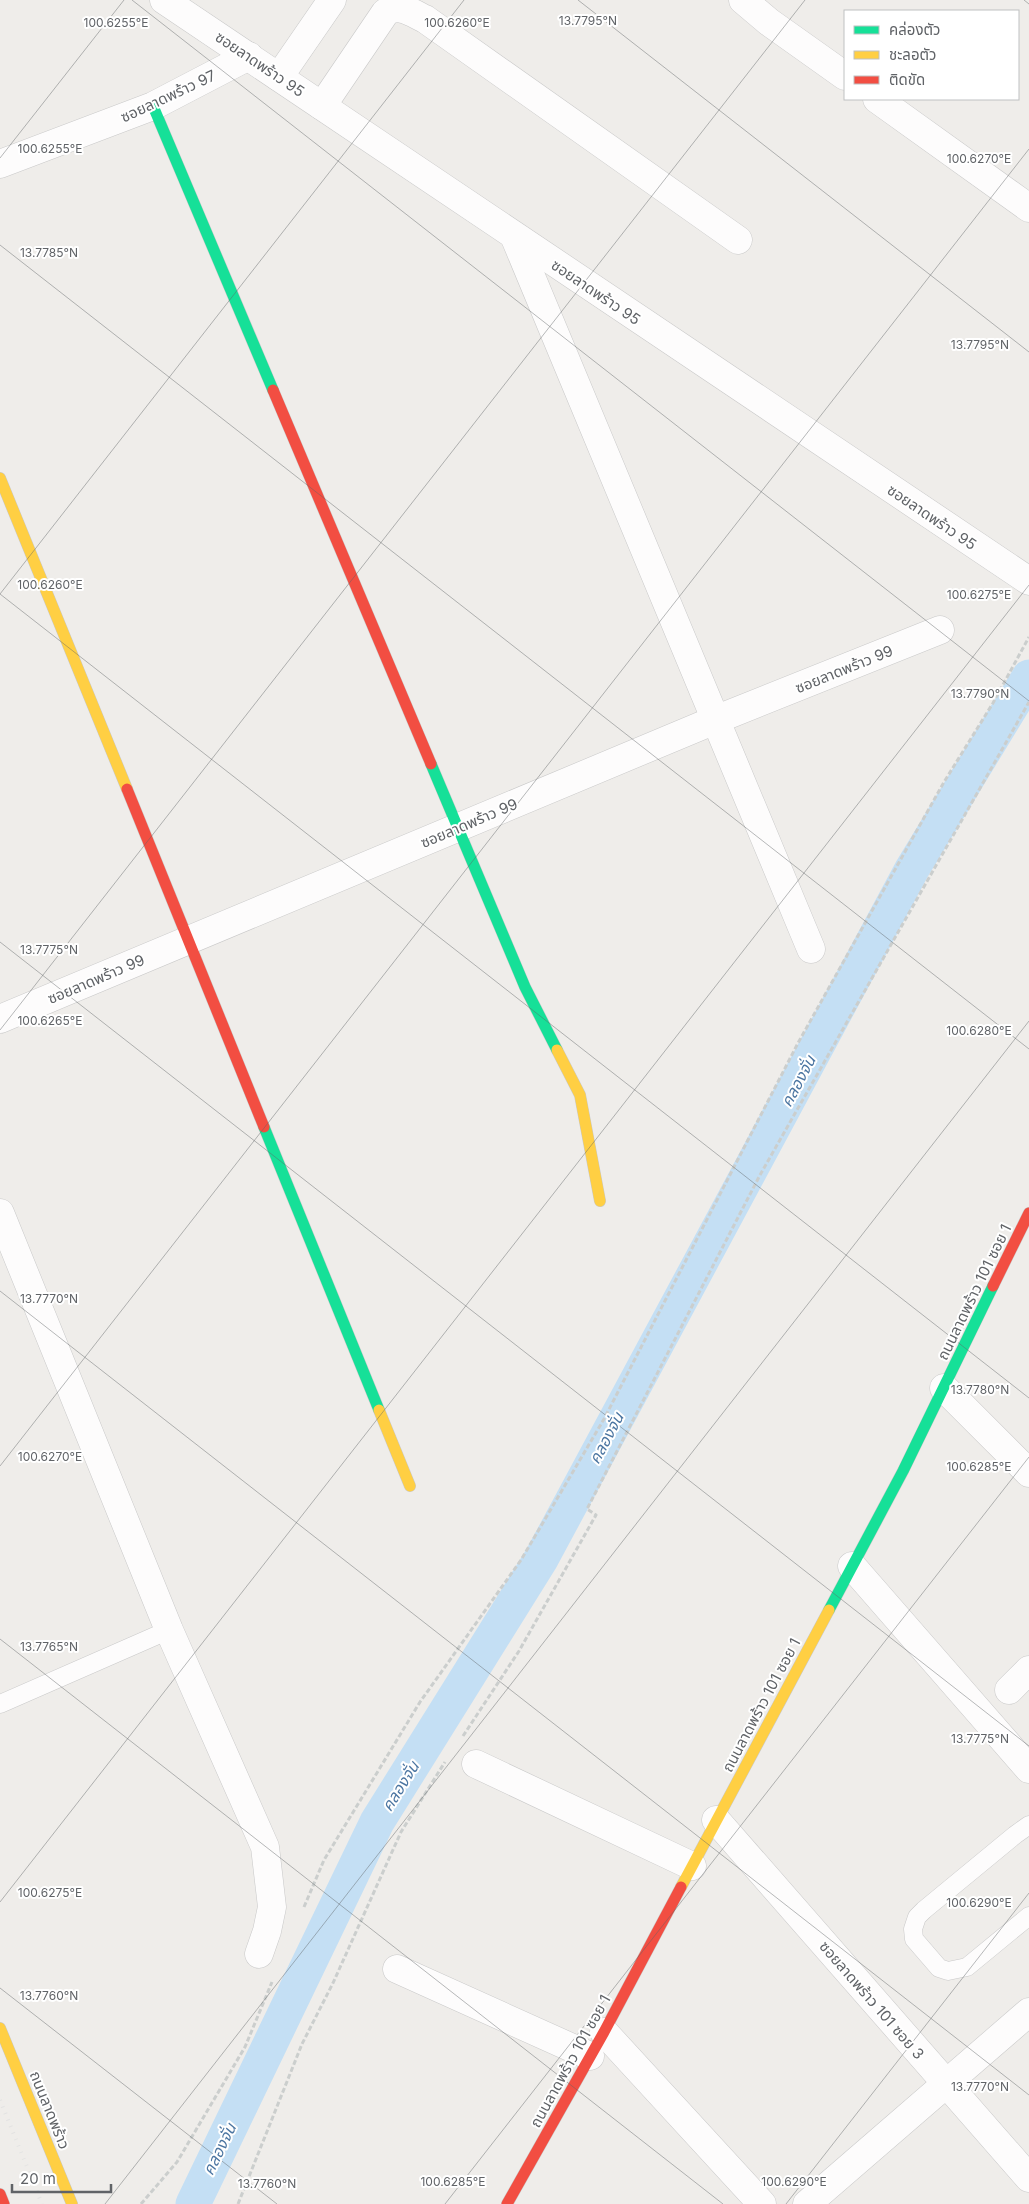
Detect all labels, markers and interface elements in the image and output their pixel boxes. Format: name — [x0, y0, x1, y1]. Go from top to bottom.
legend — [844, 10, 1019, 100]
text: 13.7795°N — [559, 13, 617, 28]
text: 100.6255°E — [84, 15, 148, 30]
text: 100.6260°E — [424, 15, 490, 30]
text: คล่องตัว — [889, 20, 940, 39]
street label: ซอยลาดพร้าว 95 — [212, 27, 308, 101]
text: ชะลอตัว — [889, 45, 936, 64]
street label: ซอยลาดพร้าว 97 — [117, 66, 219, 126]
text: ติดขัด — [889, 70, 925, 89]
text: 100.6255°E — [18, 141, 82, 156]
text: 100.6270°E — [947, 151, 1011, 166]
text: 13.7785°N — [20, 245, 78, 260]
street label: ซอยลาดพร้าว 95 — [548, 255, 644, 329]
text: 13.7795°N — [951, 337, 1009, 352]
street label: ซอยลาดพร้าว 95 — [884, 480, 980, 554]
text: 100.6260°E — [17, 577, 83, 592]
text: 100.6275°E — [947, 587, 1011, 602]
street label: ซอยลาดพร้าว 99 — [792, 641, 896, 697]
text: 13.7790°N — [951, 686, 1009, 701]
street label: ซอยลาดพร้าว 99 — [418, 794, 520, 852]
text: 13.7775°N — [20, 942, 78, 957]
street label: ซอยลาดพร้าว 99 — [45, 950, 147, 1008]
text: 100.6265°E — [17, 1013, 83, 1028]
text: 100.6280°E — [946, 1023, 1012, 1038]
water label: คลองจั่น — [776, 1051, 820, 1110]
street label: ถนนลาดพร้าว 101 ซอย 1 — [933, 1221, 1015, 1363]
text: 13.7770°N — [20, 1291, 78, 1306]
text: 13.7780°N — [951, 1382, 1009, 1397]
water label: คลองจั่น — [584, 1408, 628, 1467]
text: 100.6270°E — [18, 1449, 82, 1464]
text: 100.6285°E — [946, 1459, 1012, 1474]
street label: ถนนลาดพร้าว 101 ซอย 1 — [718, 1635, 804, 1775]
text: 13.7765°N — [20, 1639, 78, 1654]
text: 13.7775°N — [951, 1731, 1009, 1746]
water label: คลองจั่น — [377, 1756, 424, 1815]
text: 100.6275°E — [18, 1885, 82, 1900]
text: 100.6290°E — [946, 1895, 1012, 1910]
street label: ซอยลาดพร้าว 101 ซอย 3 — [815, 1937, 929, 2063]
text: 13.7760°N — [20, 1988, 78, 2003]
street label: ถนนลาดพร้าว 101 ซอย 1 — [526, 1991, 614, 2131]
street label: ถนนลาดพร้าว — [26, 2068, 74, 2152]
text: 13.7770°N — [951, 2079, 1009, 2094]
water label: คลองจั่น — [198, 2119, 241, 2178]
scale bar — [12, 2162, 111, 2194]
text: 20 m — [20, 2169, 56, 2188]
text: 100.6285°E — [420, 2174, 486, 2189]
text: 100.6290°E — [761, 2174, 827, 2189]
text: 13.7760°N — [238, 2176, 296, 2191]

